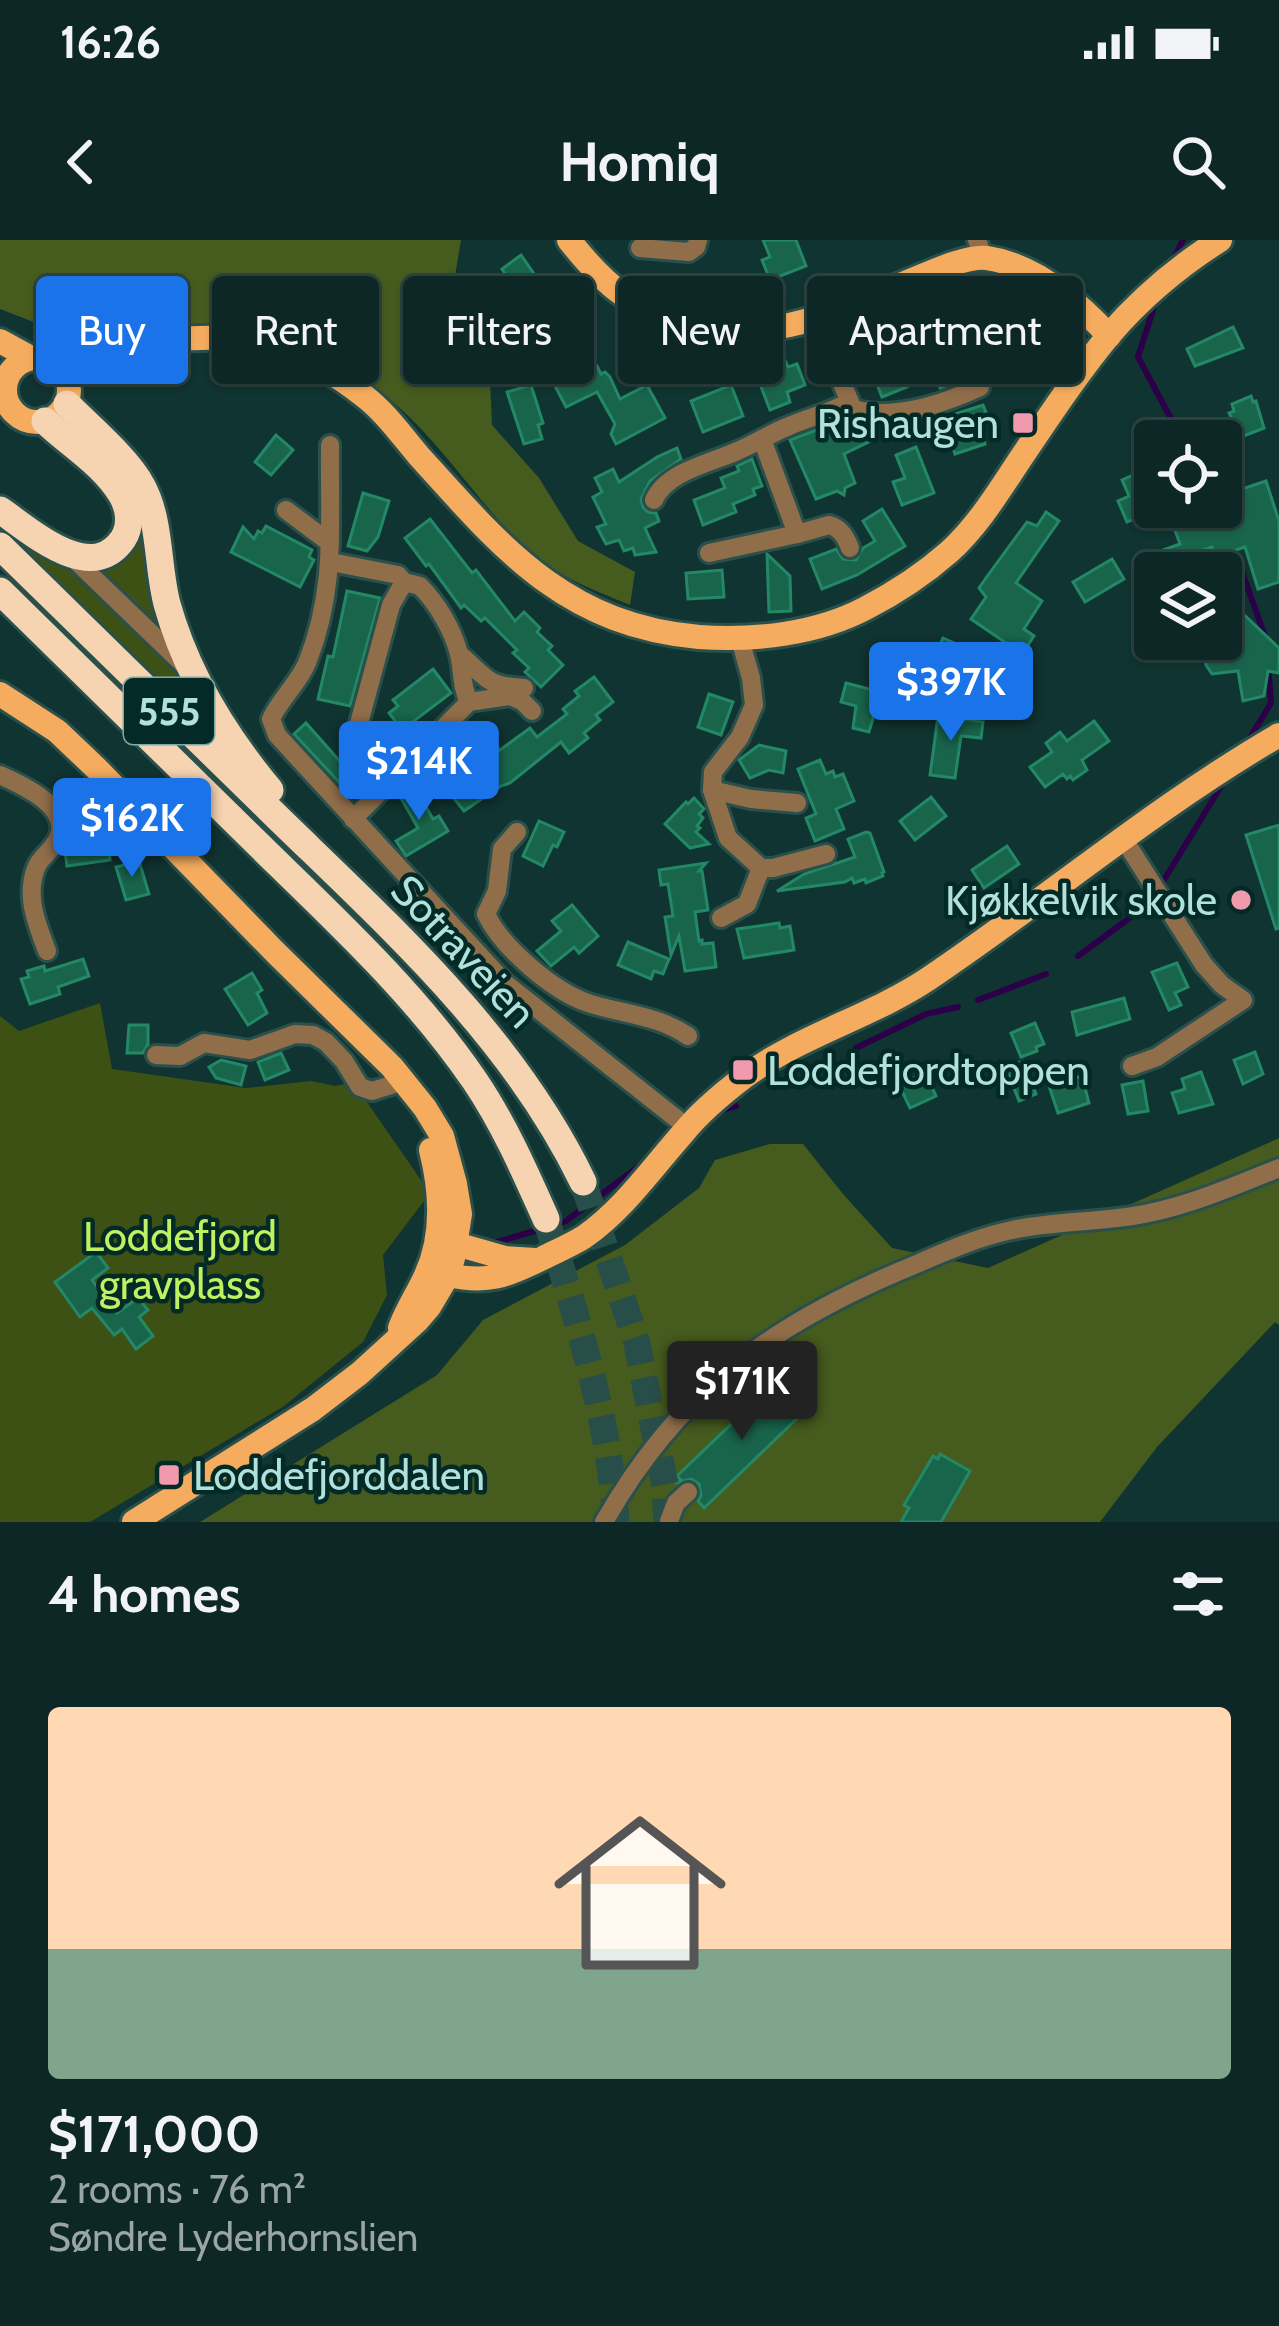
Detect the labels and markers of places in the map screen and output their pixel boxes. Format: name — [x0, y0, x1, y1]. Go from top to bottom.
place label: Rishaugen — [817, 397, 999, 449]
marker: Rishaugen — [1010, 410, 1036, 436]
pin: $397K — [867, 642, 1035, 744]
pin: $214K — [335, 721, 503, 823]
pin: $162K — [48, 778, 216, 880]
place label: Kjøkkelvik skole — [945, 874, 1217, 926]
marker: Kjøkkelvik skole — [1228, 887, 1254, 913]
place label: Loddefjordtoppen — [767, 1044, 1090, 1096]
marker: Loddefjordtoppen — [730, 1057, 756, 1083]
pin: $171K — [658, 1341, 826, 1443]
place label: Loddefjorddalen — [193, 1449, 485, 1501]
marker: Loddefjorddalen — [156, 1462, 182, 1488]

